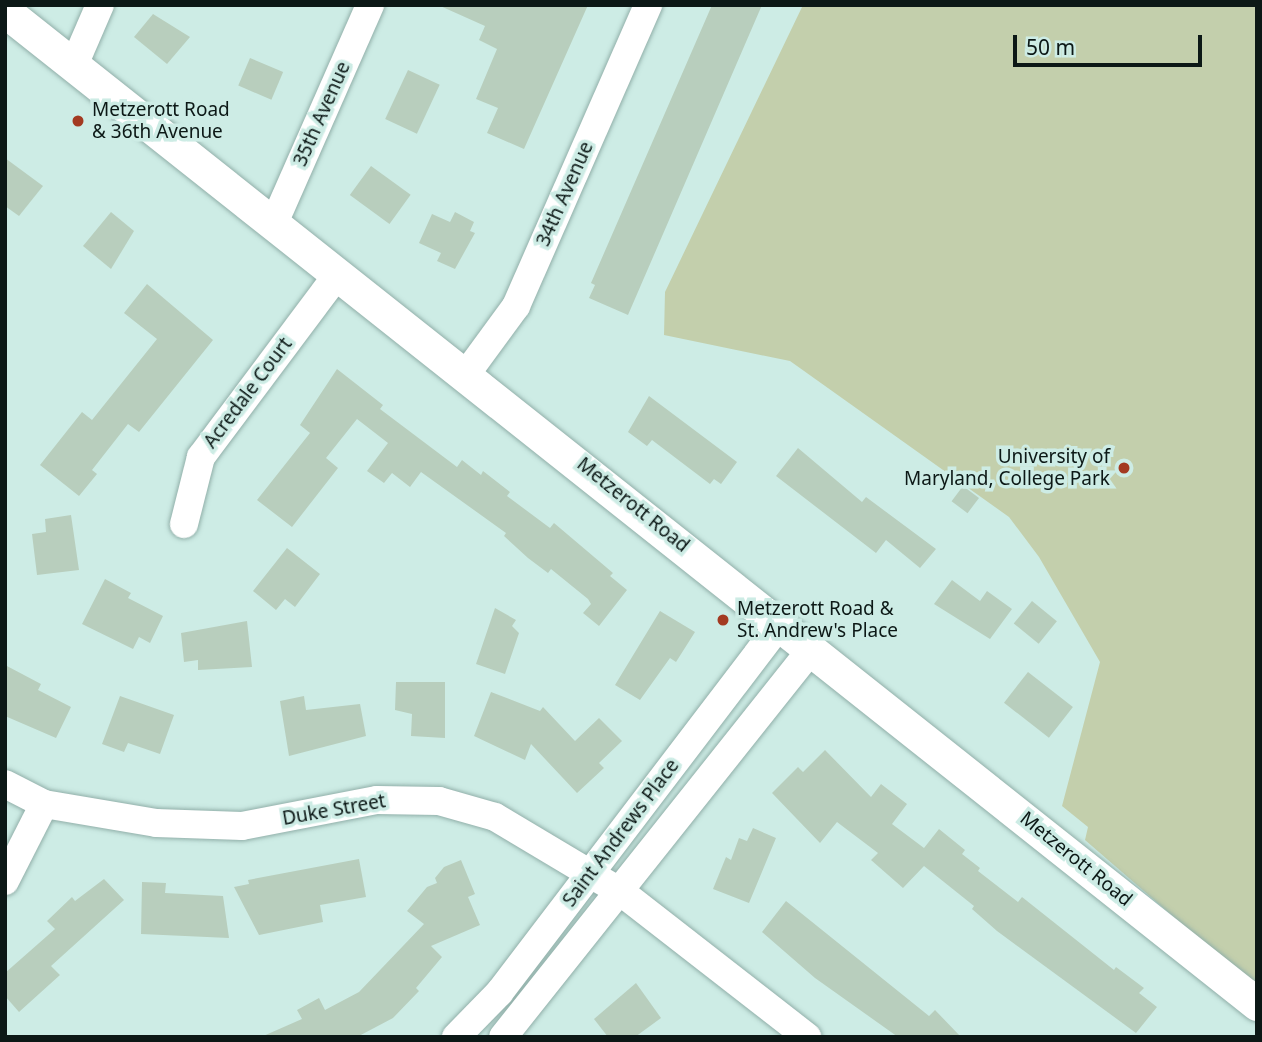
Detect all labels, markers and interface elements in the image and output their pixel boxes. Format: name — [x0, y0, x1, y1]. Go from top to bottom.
scale bar — [1017, 21, 1206, 65]
text: 50 m — [1026, 33, 1075, 61]
street label: 35th Avenue — [289, 58, 355, 170]
place label: Metzerott Road & 36th Avenue — [92, 99, 230, 143]
marker: Metzerott Road & 36th Avenue — [70, 113, 86, 129]
street label: 34th Avenue — [532, 138, 598, 250]
street label: Acredale Court — [199, 333, 297, 453]
place label: University of Maryland, College Park — [904, 446, 1110, 490]
street label: Metzerott Road — [572, 453, 694, 557]
marker: University of Maryland, College Park — [1116, 460, 1132, 476]
place label: Metzerott Road & St. Andrew's Place — [737, 598, 898, 642]
marker: Metzerott Road & St. Andrew's Place — [715, 612, 731, 628]
street label: Saint Andrews Place — [558, 755, 684, 911]
street label: Duke Street — [281, 790, 387, 830]
street label: Metzerott Road — [1015, 807, 1137, 911]

